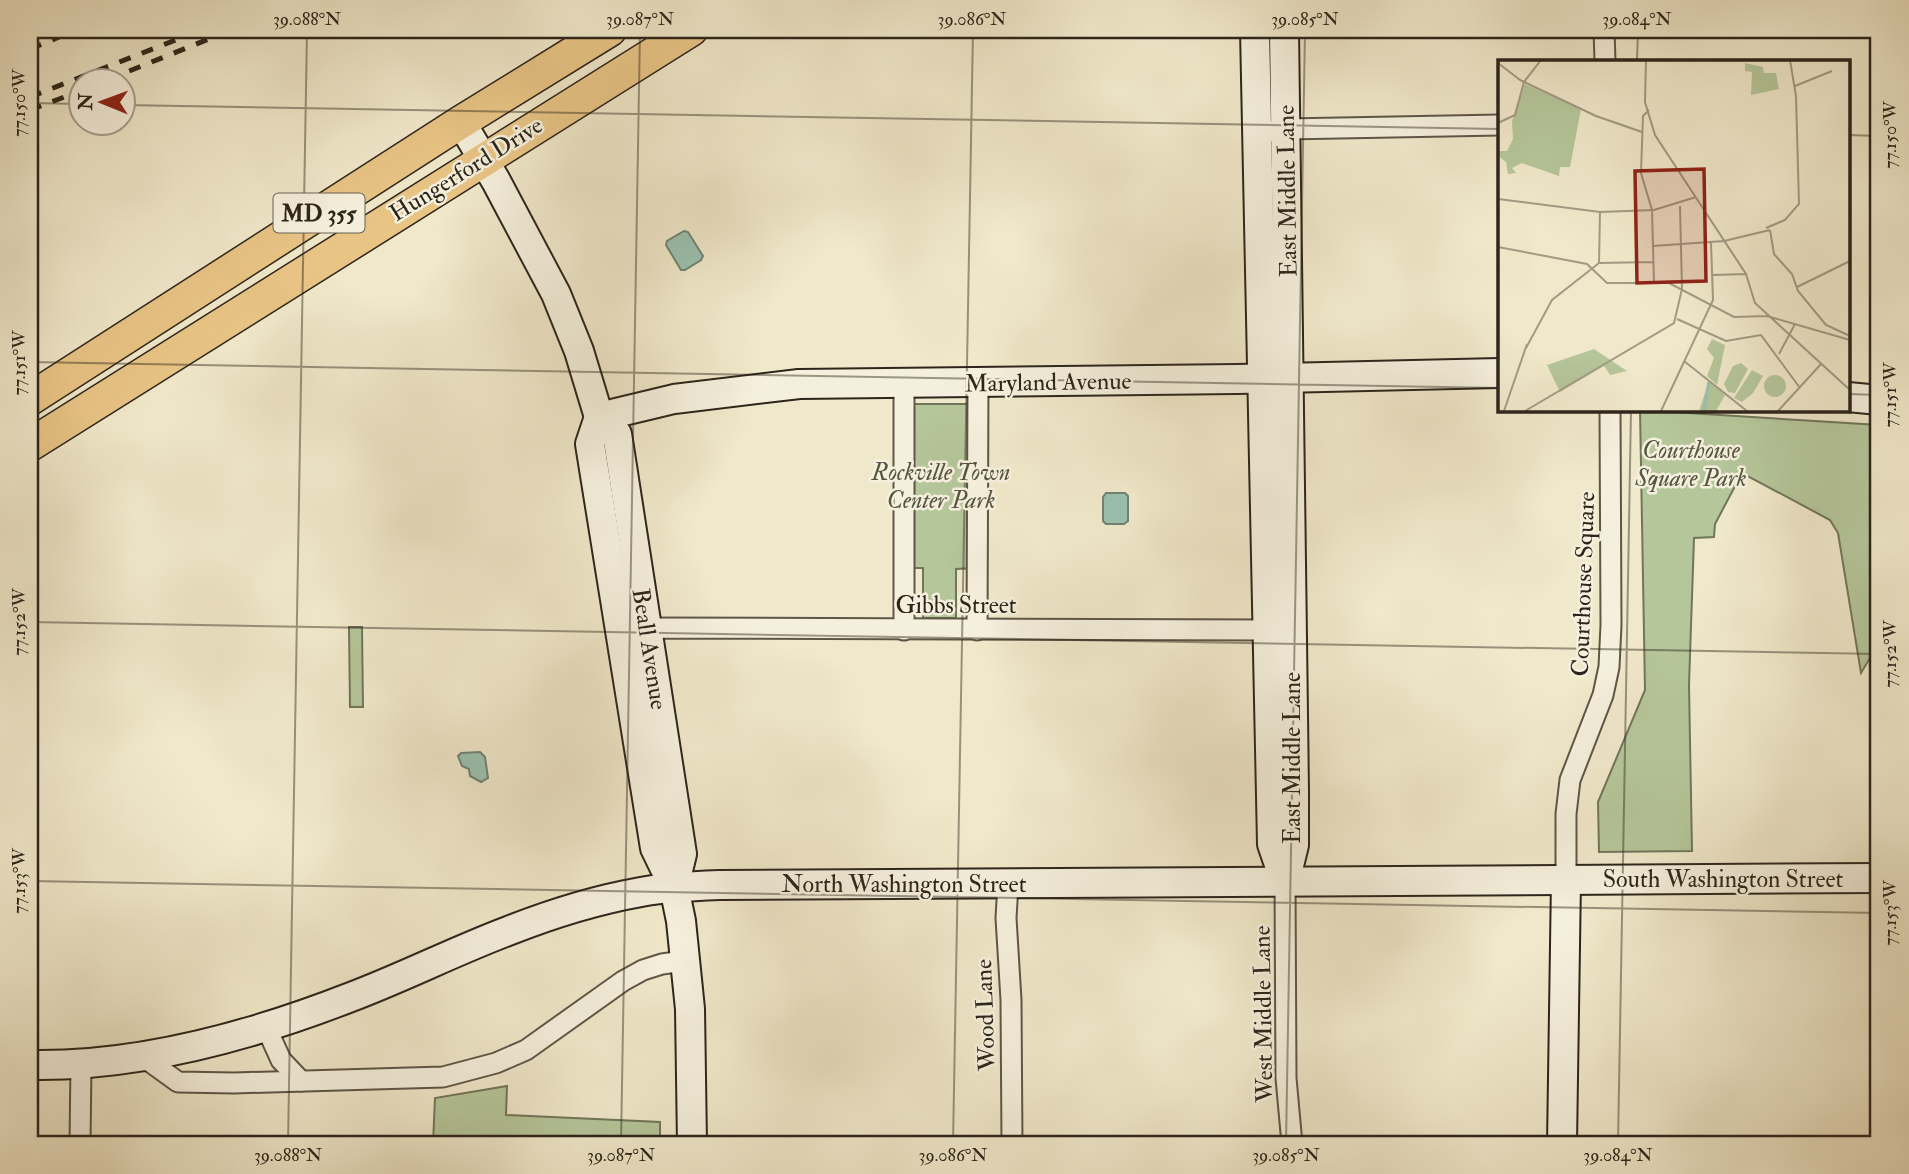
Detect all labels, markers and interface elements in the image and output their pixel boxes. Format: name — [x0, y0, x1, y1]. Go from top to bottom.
text: 39.088°N — [273, 8, 341, 31]
text: 39.087°N — [606, 8, 674, 31]
text: 39.086°N — [938, 8, 1006, 31]
text: 39.085°N — [1271, 8, 1339, 31]
text: 39.084°N — [1602, 8, 1672, 31]
inset map — [1498, 60, 1850, 411]
north arrow — [66, 66, 136, 136]
text: 77.150°W — [8, 68, 31, 137]
text: N — [74, 92, 98, 111]
text: 77.150°W — [1879, 100, 1902, 169]
street label: East Middle Lane — [1271, 105, 1304, 277]
street label: Hungerford Drive — [384, 110, 549, 229]
road number: MD 355 — [274, 194, 364, 232]
text: 77.151°W — [8, 330, 31, 396]
text: 77.151°W — [1879, 362, 1902, 428]
street label: Maryland Avenue — [964, 366, 1132, 399]
park label: Courthouse Square Park — [1634, 435, 1747, 494]
park label: Rockville Town Center Park — [871, 457, 1010, 516]
street label: Courthouse Square — [1565, 491, 1602, 677]
street label: Beall Avenue — [625, 586, 674, 712]
text: 77.152°W — [8, 588, 31, 656]
street label: Gibbs Street — [895, 590, 1017, 621]
text: 77.152°W — [1879, 620, 1902, 688]
street label: East Middle Lane — [1277, 672, 1308, 844]
text: 77.153°W — [8, 848, 31, 914]
street label: South Washington Street — [1603, 864, 1844, 895]
street label: North Washington Street — [782, 869, 1027, 900]
text: 77.153°W — [1879, 880, 1902, 946]
street label: West Middle Lane — [1246, 925, 1281, 1104]
street label: Wood Lane — [968, 959, 1003, 1072]
text: 39.088°N — [254, 1144, 322, 1167]
text: 39.087°N — [587, 1144, 655, 1167]
text: 39.086°N — [919, 1144, 987, 1167]
text: 39.085°N — [1252, 1144, 1320, 1167]
text: 39.084°N — [1583, 1144, 1653, 1167]

